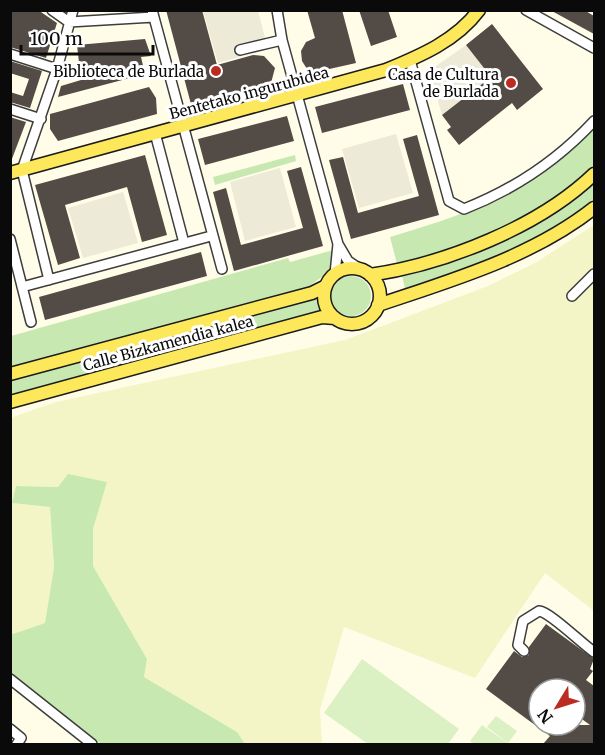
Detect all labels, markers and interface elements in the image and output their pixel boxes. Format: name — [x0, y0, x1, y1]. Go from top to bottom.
scale bar — [21, 18, 153, 56]
text: 100 m — [30, 27, 83, 50]
place label: Biblioteca de Burlada — [53, 62, 204, 81]
street label: Bentetako ingurubidea — [167, 63, 331, 123]
marker: Biblioteca de Burlada — [209, 64, 223, 78]
place label: Casa de Cultura de Burlada — [388, 65, 499, 101]
marker: Casa de Cultura de Burlada — [504, 76, 518, 90]
street label: Calle Bizkamendia kalea — [81, 311, 255, 375]
north arrow — [527, 677, 587, 737]
text: N — [533, 705, 557, 727]

